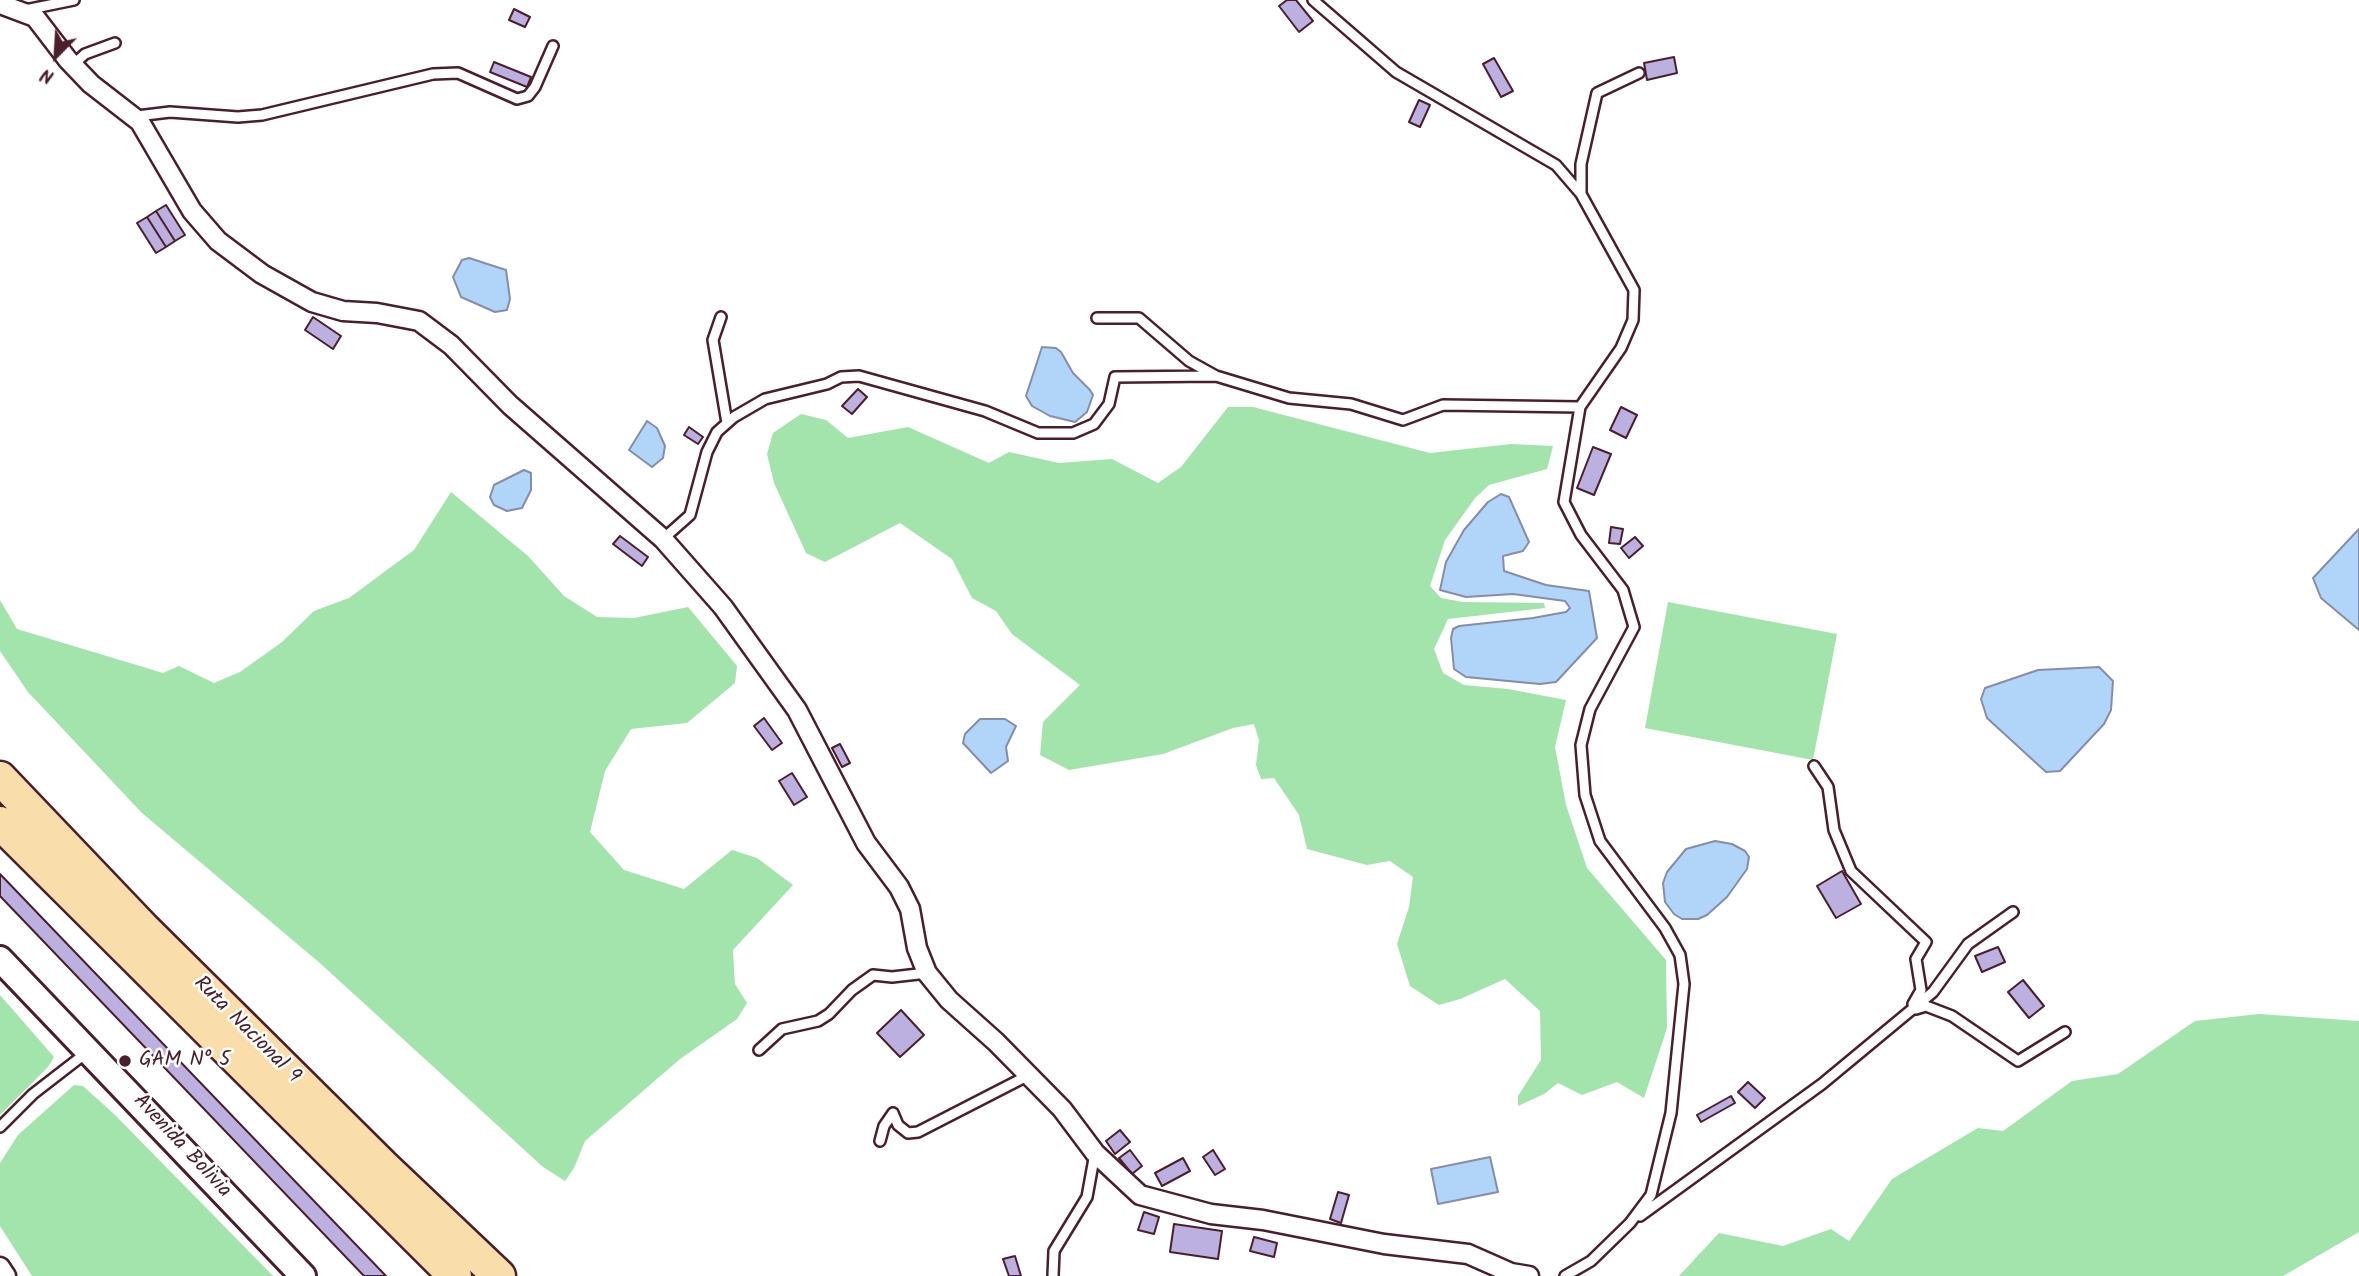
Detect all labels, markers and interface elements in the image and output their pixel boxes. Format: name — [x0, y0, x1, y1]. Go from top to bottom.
north arrow — [21, 21, 91, 91]
text: N — [36, 59, 59, 91]
street label: Ruta Nacional 9 — [187, 972, 305, 1090]
place label: GAM N° 5 — [139, 1048, 231, 1074]
marker: GAM N° 5 — [117, 1053, 133, 1069]
street label: Avenida Bolivia — [127, 1090, 235, 1204]

